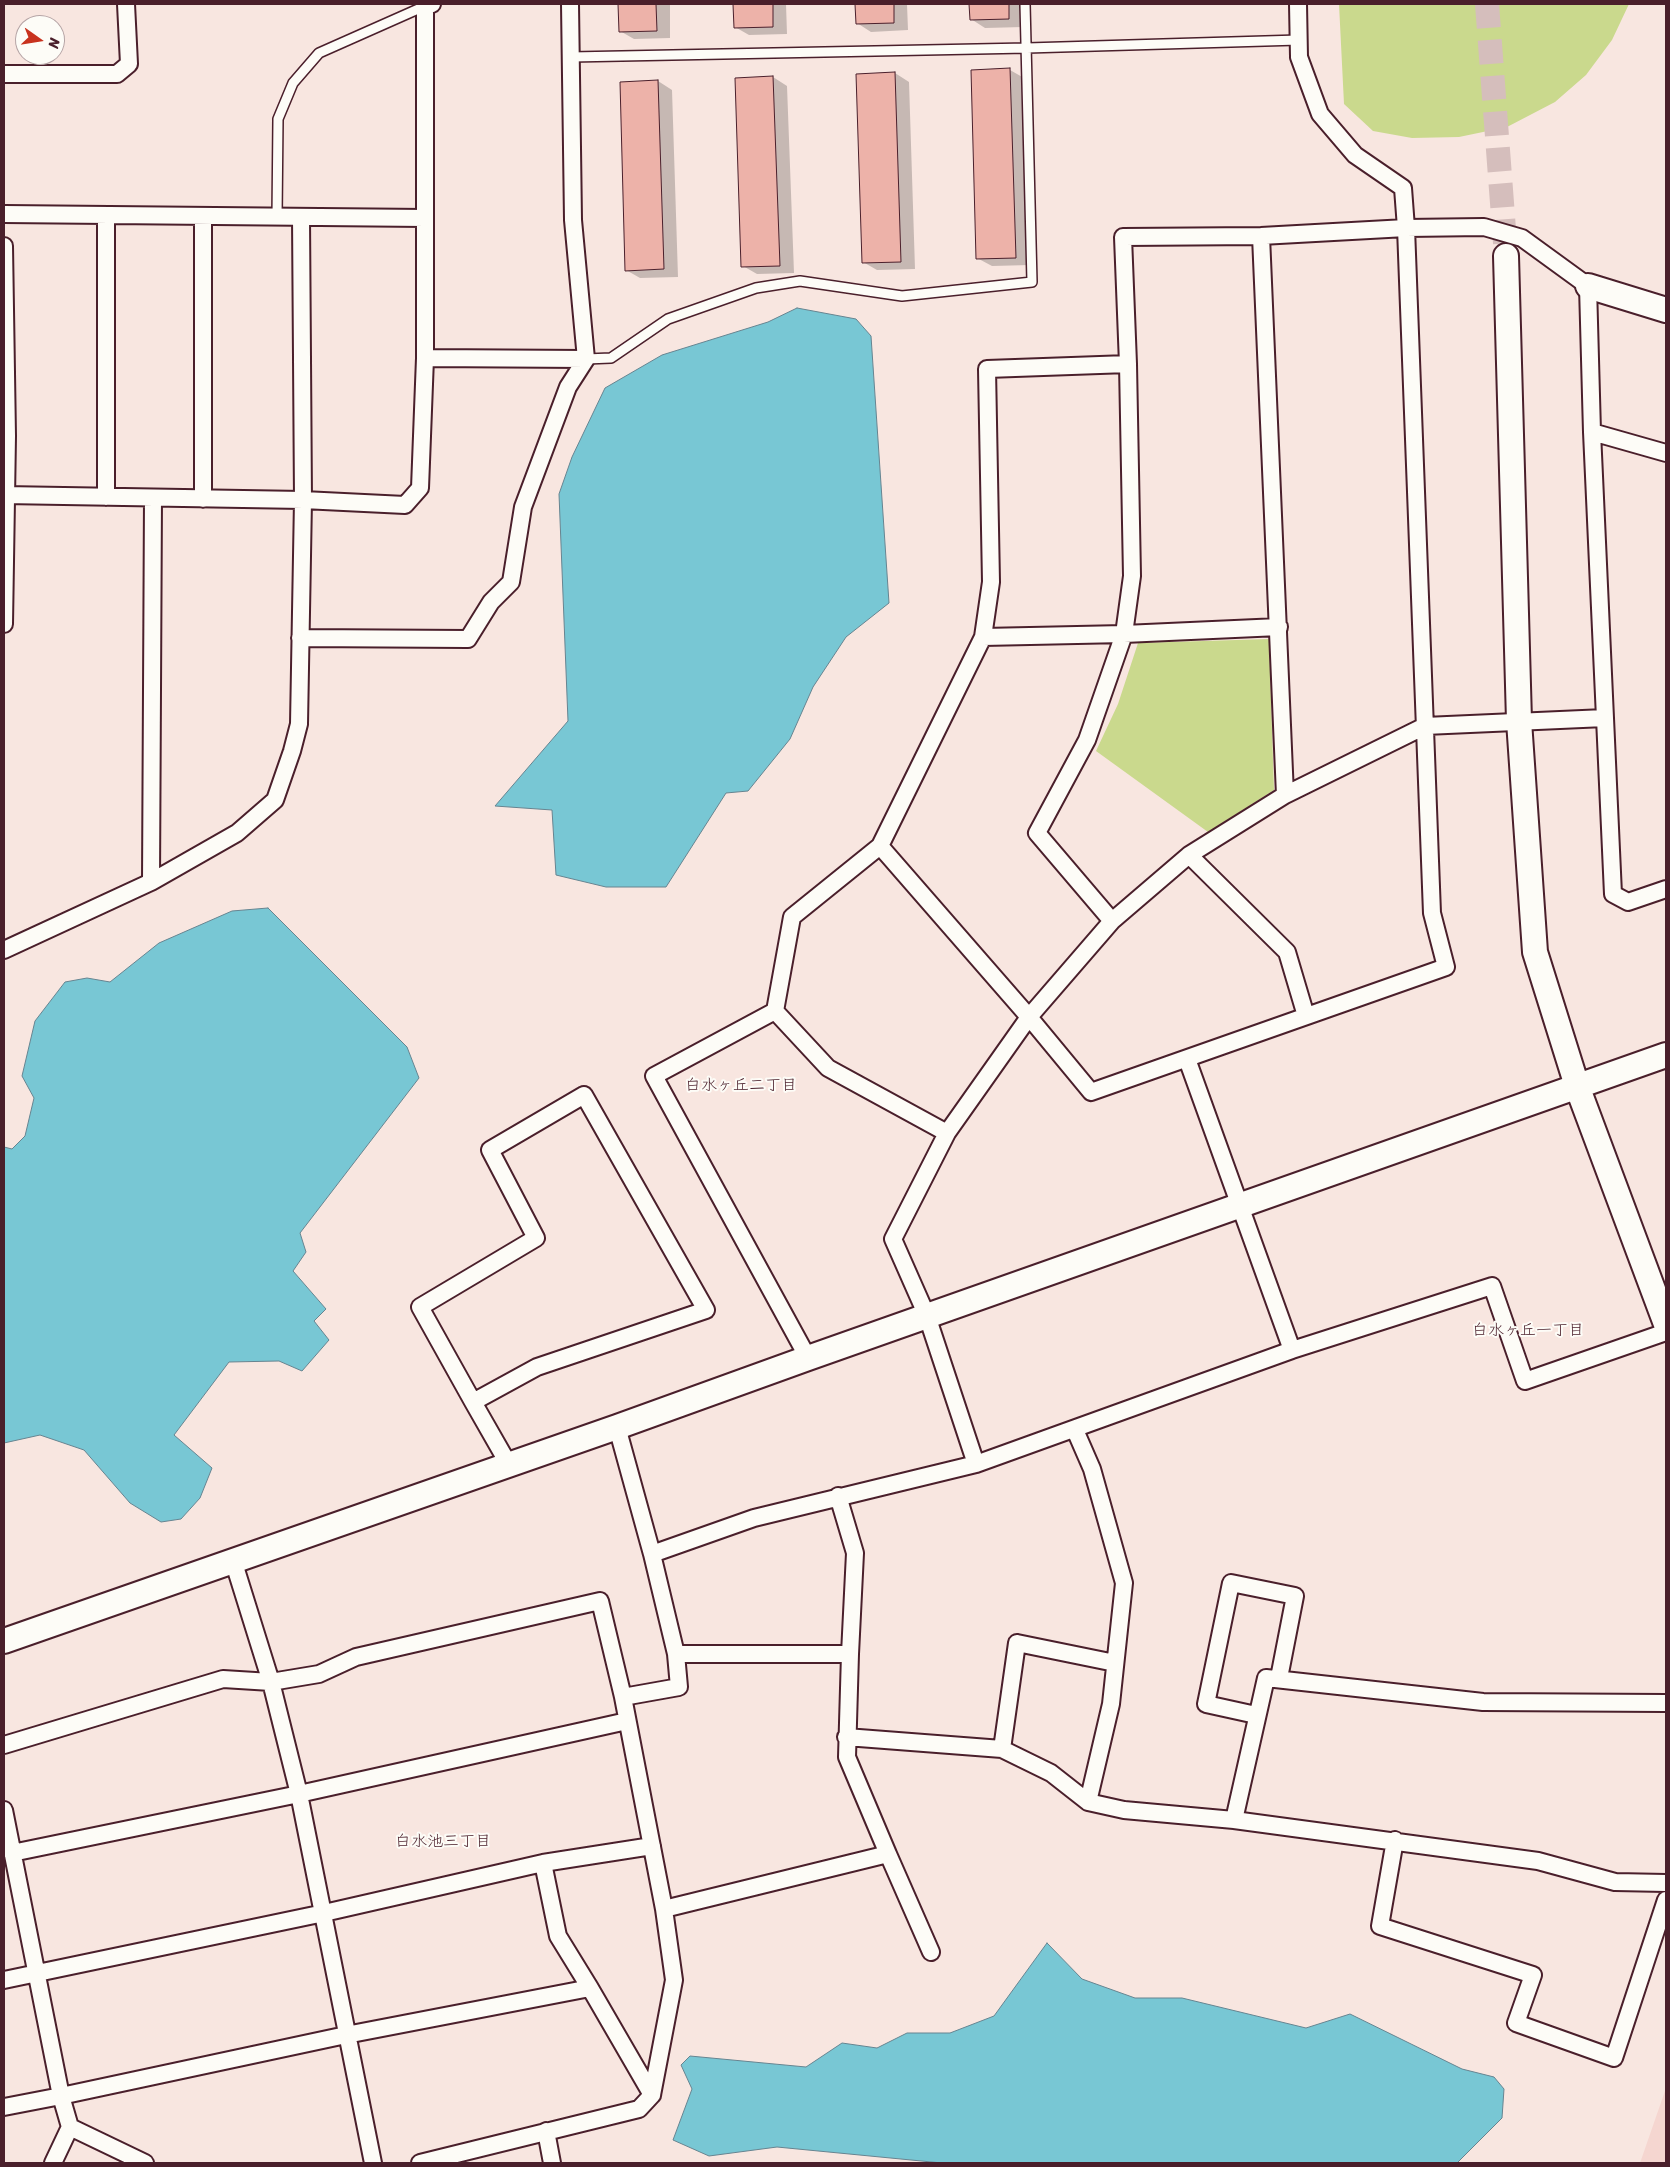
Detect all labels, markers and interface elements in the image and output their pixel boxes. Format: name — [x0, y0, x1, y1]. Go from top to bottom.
north arrow — [15, 15, 65, 65]
text: N — [41, 36, 67, 51]
district label: 白水ヶ丘二丁目 — [685, 1076, 797, 1096]
district label: 白水ヶ丘一丁目 — [1472, 1321, 1584, 1341]
district label: 白水池三丁目 — [395, 1832, 491, 1852]

